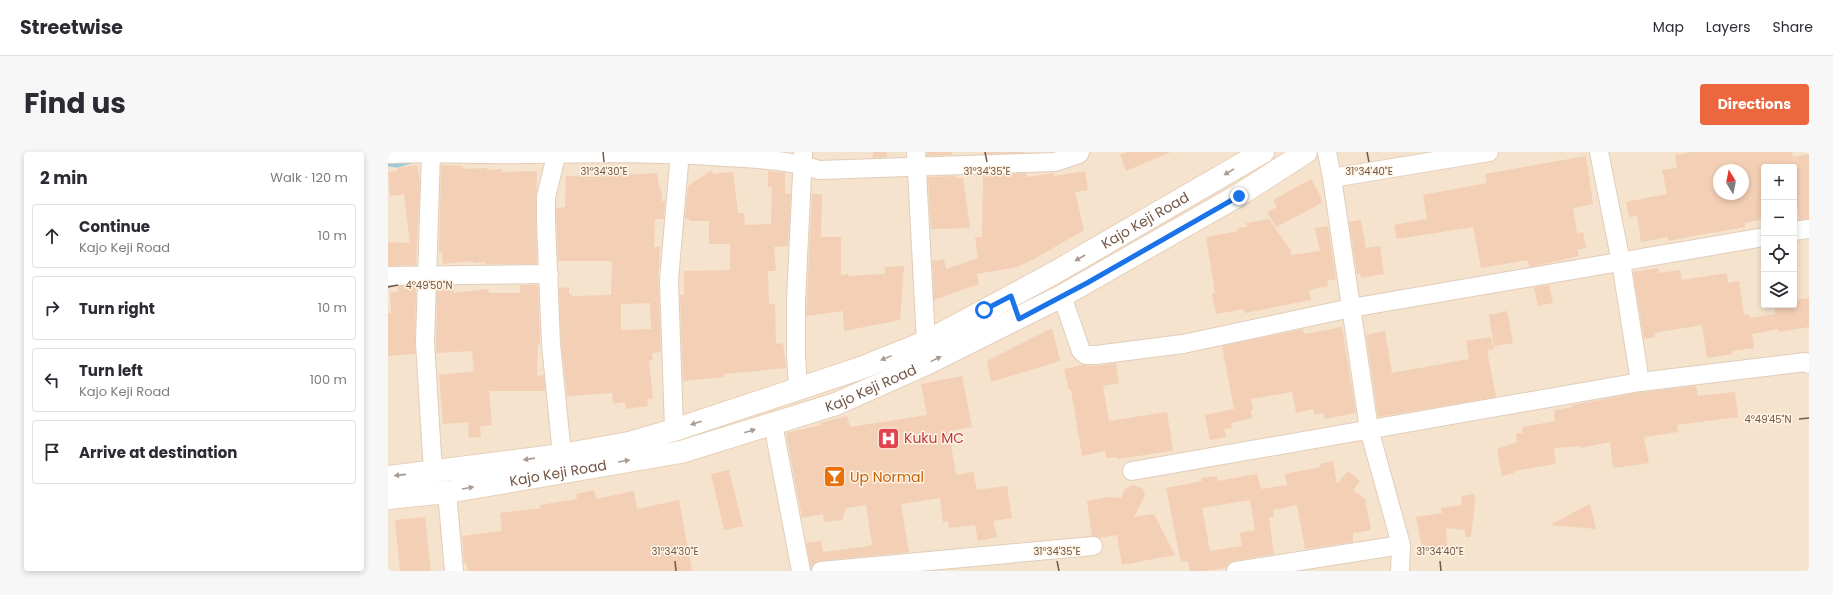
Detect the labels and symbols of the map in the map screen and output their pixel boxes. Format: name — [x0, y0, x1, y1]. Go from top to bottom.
text: 31°34'30"E — [580, 164, 628, 179]
text: 31°34'35"E — [963, 164, 1011, 179]
text: 31°34'40"E — [1345, 164, 1393, 179]
north arrow — [1713, 164, 1749, 200]
one-way arrow — [1224, 168, 1235, 175]
street label: Kajo Keji Road — [1098, 187, 1193, 254]
route end — [1230, 187, 1248, 205]
one-way arrow — [1075, 254, 1086, 261]
text: 4°49'50"N — [405, 278, 453, 293]
route start — [975, 301, 993, 319]
one-way arrow — [879, 355, 891, 361]
one-way arrow — [931, 356, 942, 362]
street label: Kajo Keji Road — [822, 359, 920, 417]
text: 4°49'45"N — [1744, 412, 1792, 427]
one-way arrow — [690, 420, 702, 426]
hospital icon: Kuku MC — [876, 425, 902, 451]
one-way arrow — [745, 428, 757, 434]
place label: Kuku MC — [904, 428, 964, 448]
street label: Kajo Keji Road — [508, 455, 608, 491]
one-way arrow — [523, 456, 535, 462]
one-way arrow — [618, 458, 630, 464]
bar icon: Up Normal — [821, 464, 847, 490]
place label: Up Normal — [850, 467, 924, 487]
one-way arrow — [394, 472, 406, 479]
one-way arrow — [462, 485, 475, 491]
text: 31°34'30"E — [651, 544, 699, 559]
text: 31°34'35"E — [1033, 544, 1081, 559]
text: 31°34'40"E — [1416, 544, 1464, 559]

